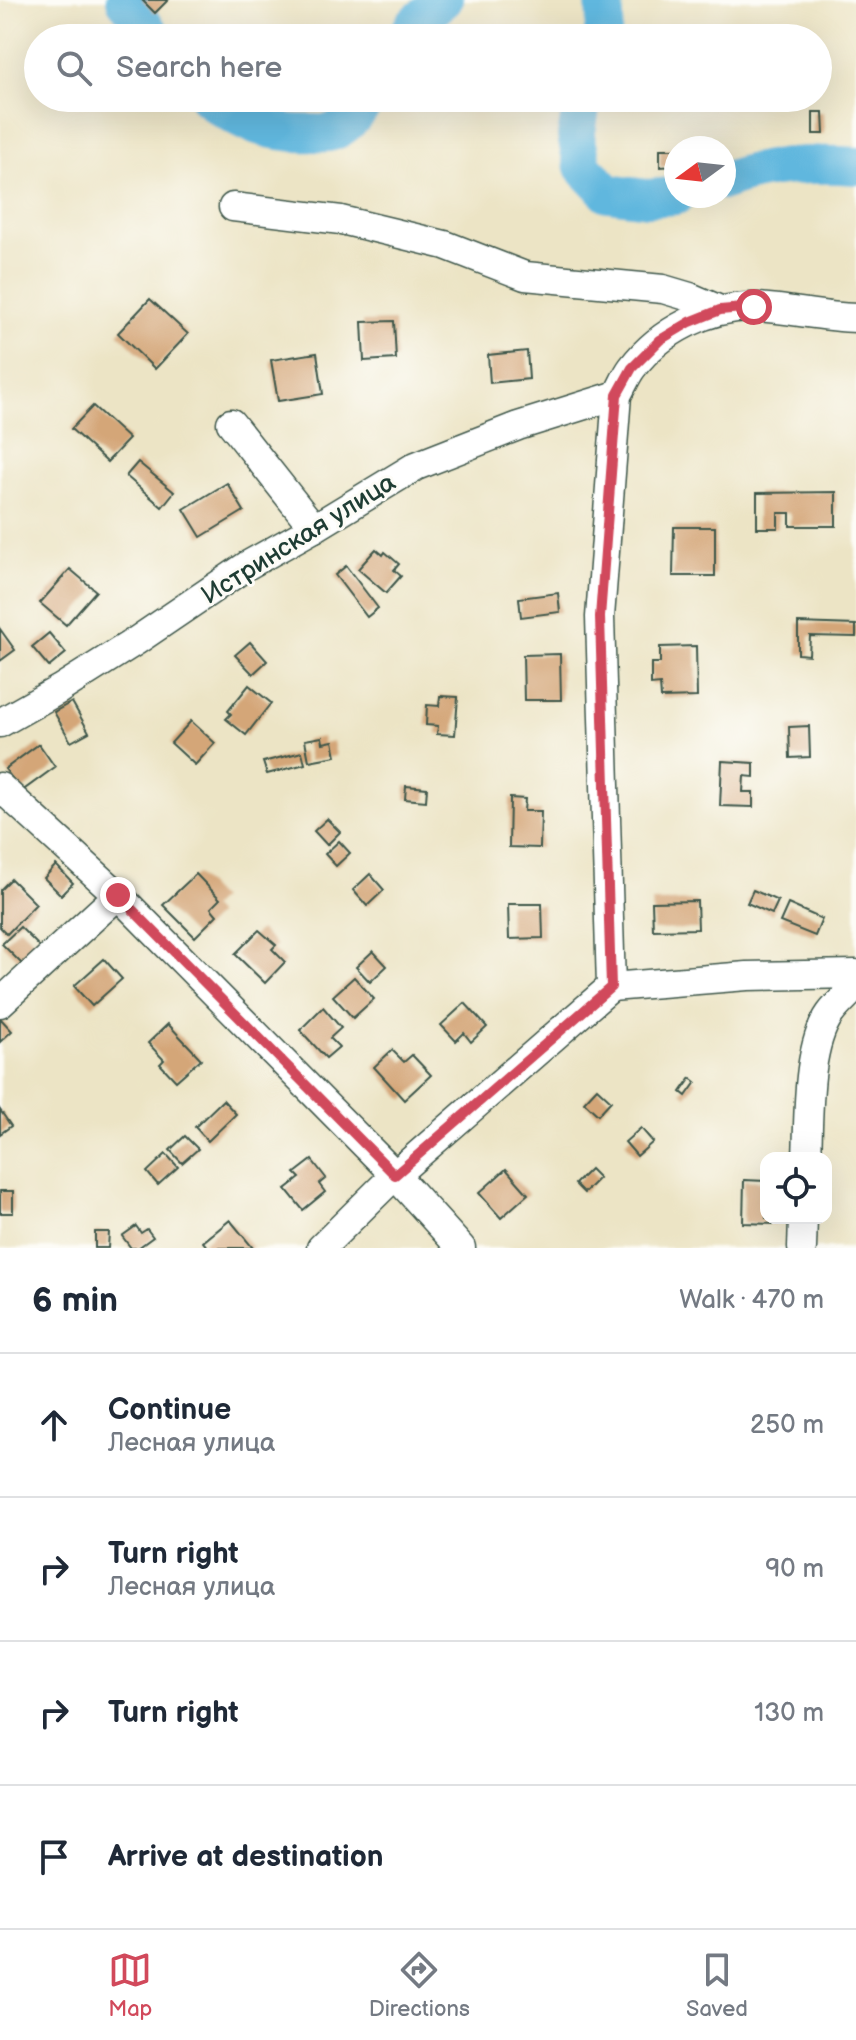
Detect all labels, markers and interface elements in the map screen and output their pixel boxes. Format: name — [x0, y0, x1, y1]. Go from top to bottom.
search box — [24, 24, 832, 112]
icon: search — [52, 46, 96, 90]
text: Search here — [116, 50, 282, 86]
north arrow — [664, 136, 736, 208]
route start — [736, 289, 772, 325]
street label: Истринская улица — [196, 467, 402, 611]
route end — [100, 877, 136, 913]
map controls — [760, 1152, 832, 1224]
button: locate — [760, 1152, 832, 1224]
text: 6 min — [32, 1280, 118, 1321]
text: Walk · 470 m — [679, 1285, 824, 1316]
text: Continue — [108, 1392, 231, 1428]
icon: ahead — [32, 1403, 76, 1447]
text: 250 m — [750, 1410, 824, 1441]
text: Лесная улица — [108, 1428, 275, 1459]
text: Turn right — [108, 1536, 239, 1572]
icon: right — [32, 1547, 76, 1591]
text: 90 m — [765, 1554, 824, 1585]
text: Лесная улица — [108, 1572, 275, 1603]
icon: right — [32, 1691, 76, 1735]
text: Turn right — [108, 1695, 239, 1731]
text: 130 m — [754, 1698, 824, 1729]
icon: arrive — [32, 1835, 76, 1879]
text: Arrive at destination — [108, 1839, 384, 1875]
tab: Map — [108, 1948, 152, 2023]
tab: Directions — [369, 1948, 470, 2023]
tab: Saved — [686, 1948, 748, 2023]

